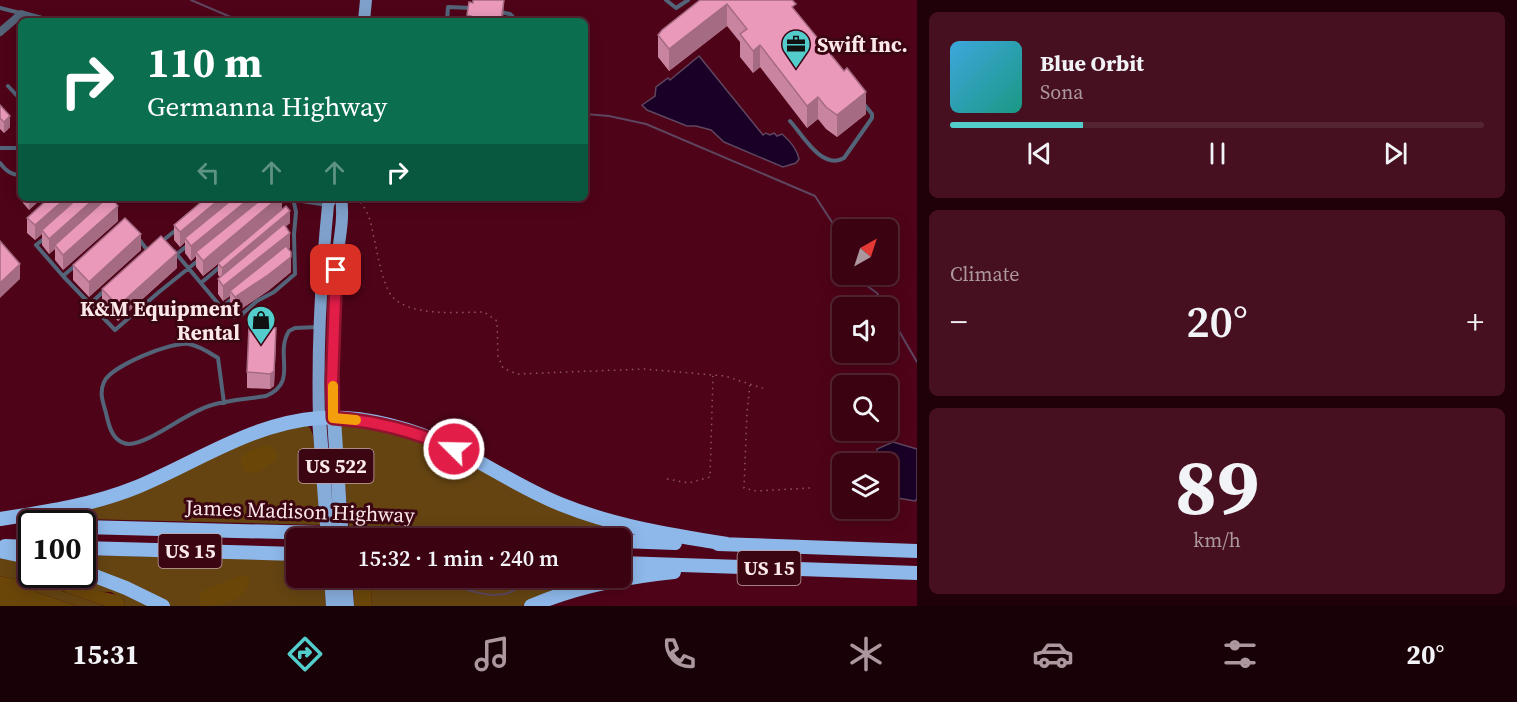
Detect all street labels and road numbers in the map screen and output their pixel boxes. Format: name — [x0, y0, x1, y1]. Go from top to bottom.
road number: US 522 — [298, 449, 374, 483]
street label: James Madison Highway — [184, 492, 415, 530]
road number: US 15 — [158, 534, 222, 568]
road number: US 15 — [738, 551, 800, 585]

